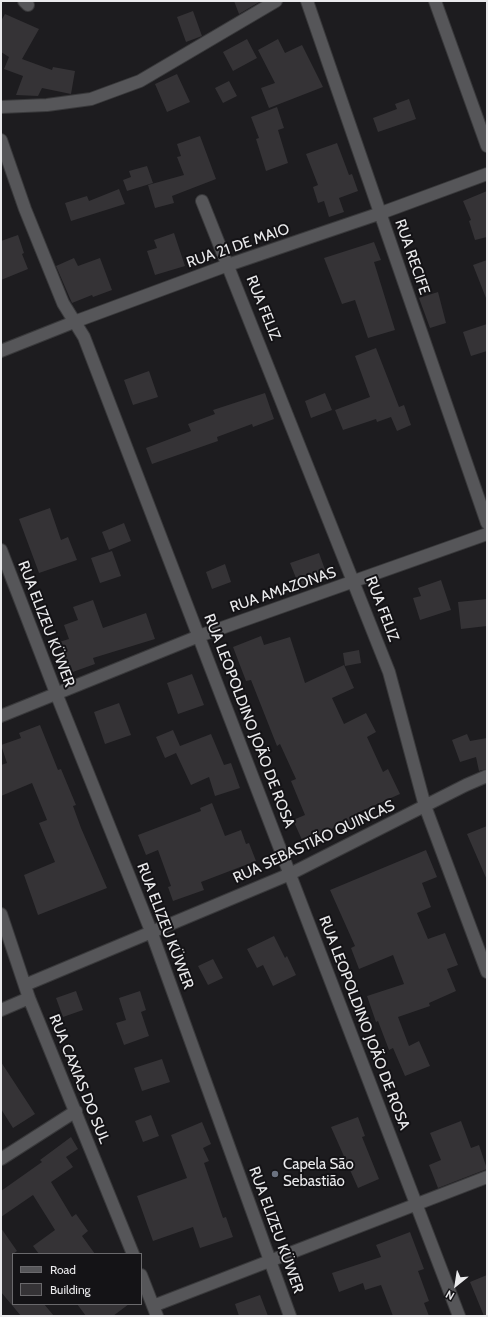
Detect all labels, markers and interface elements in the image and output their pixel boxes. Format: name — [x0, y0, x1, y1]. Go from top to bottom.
street label: RUA RECIFE — [391, 217, 433, 297]
street label: RUA 21 DE MAIO — [184, 220, 292, 272]
street label: RUA FELIZ — [242, 273, 284, 343]
street label: RUA ELIZEU KÜWER — [14, 558, 78, 690]
street label: RUA AMAZONAS — [228, 563, 338, 617]
street label: RUA FELIZ — [361, 574, 403, 644]
street label: RUA LEOPOLDINO JOÃO DE ROSA — [200, 611, 298, 831]
street label: RUA SEBASTIÃO QUINCAS — [230, 797, 398, 887]
street label: RUA ELIZEU KÜWER — [133, 860, 197, 992]
street label: RUA LEOPOLDINO JOÃO DE ROSA — [315, 913, 413, 1133]
street label: RUA CAXIAS DO SUL — [45, 1012, 113, 1146]
place label: Capela São Sebastião — [283, 1156, 354, 1191]
street label: RUA ELIZEU KÜWER — [245, 1164, 307, 1296]
marker: Capela São Sebastião — [270, 1169, 280, 1179]
legend — [12, 1253, 142, 1305]
text: Road — [50, 1262, 76, 1277]
north arrow — [436, 1265, 476, 1305]
text: Building — [50, 1282, 91, 1297]
text: N — [443, 1287, 457, 1303]

